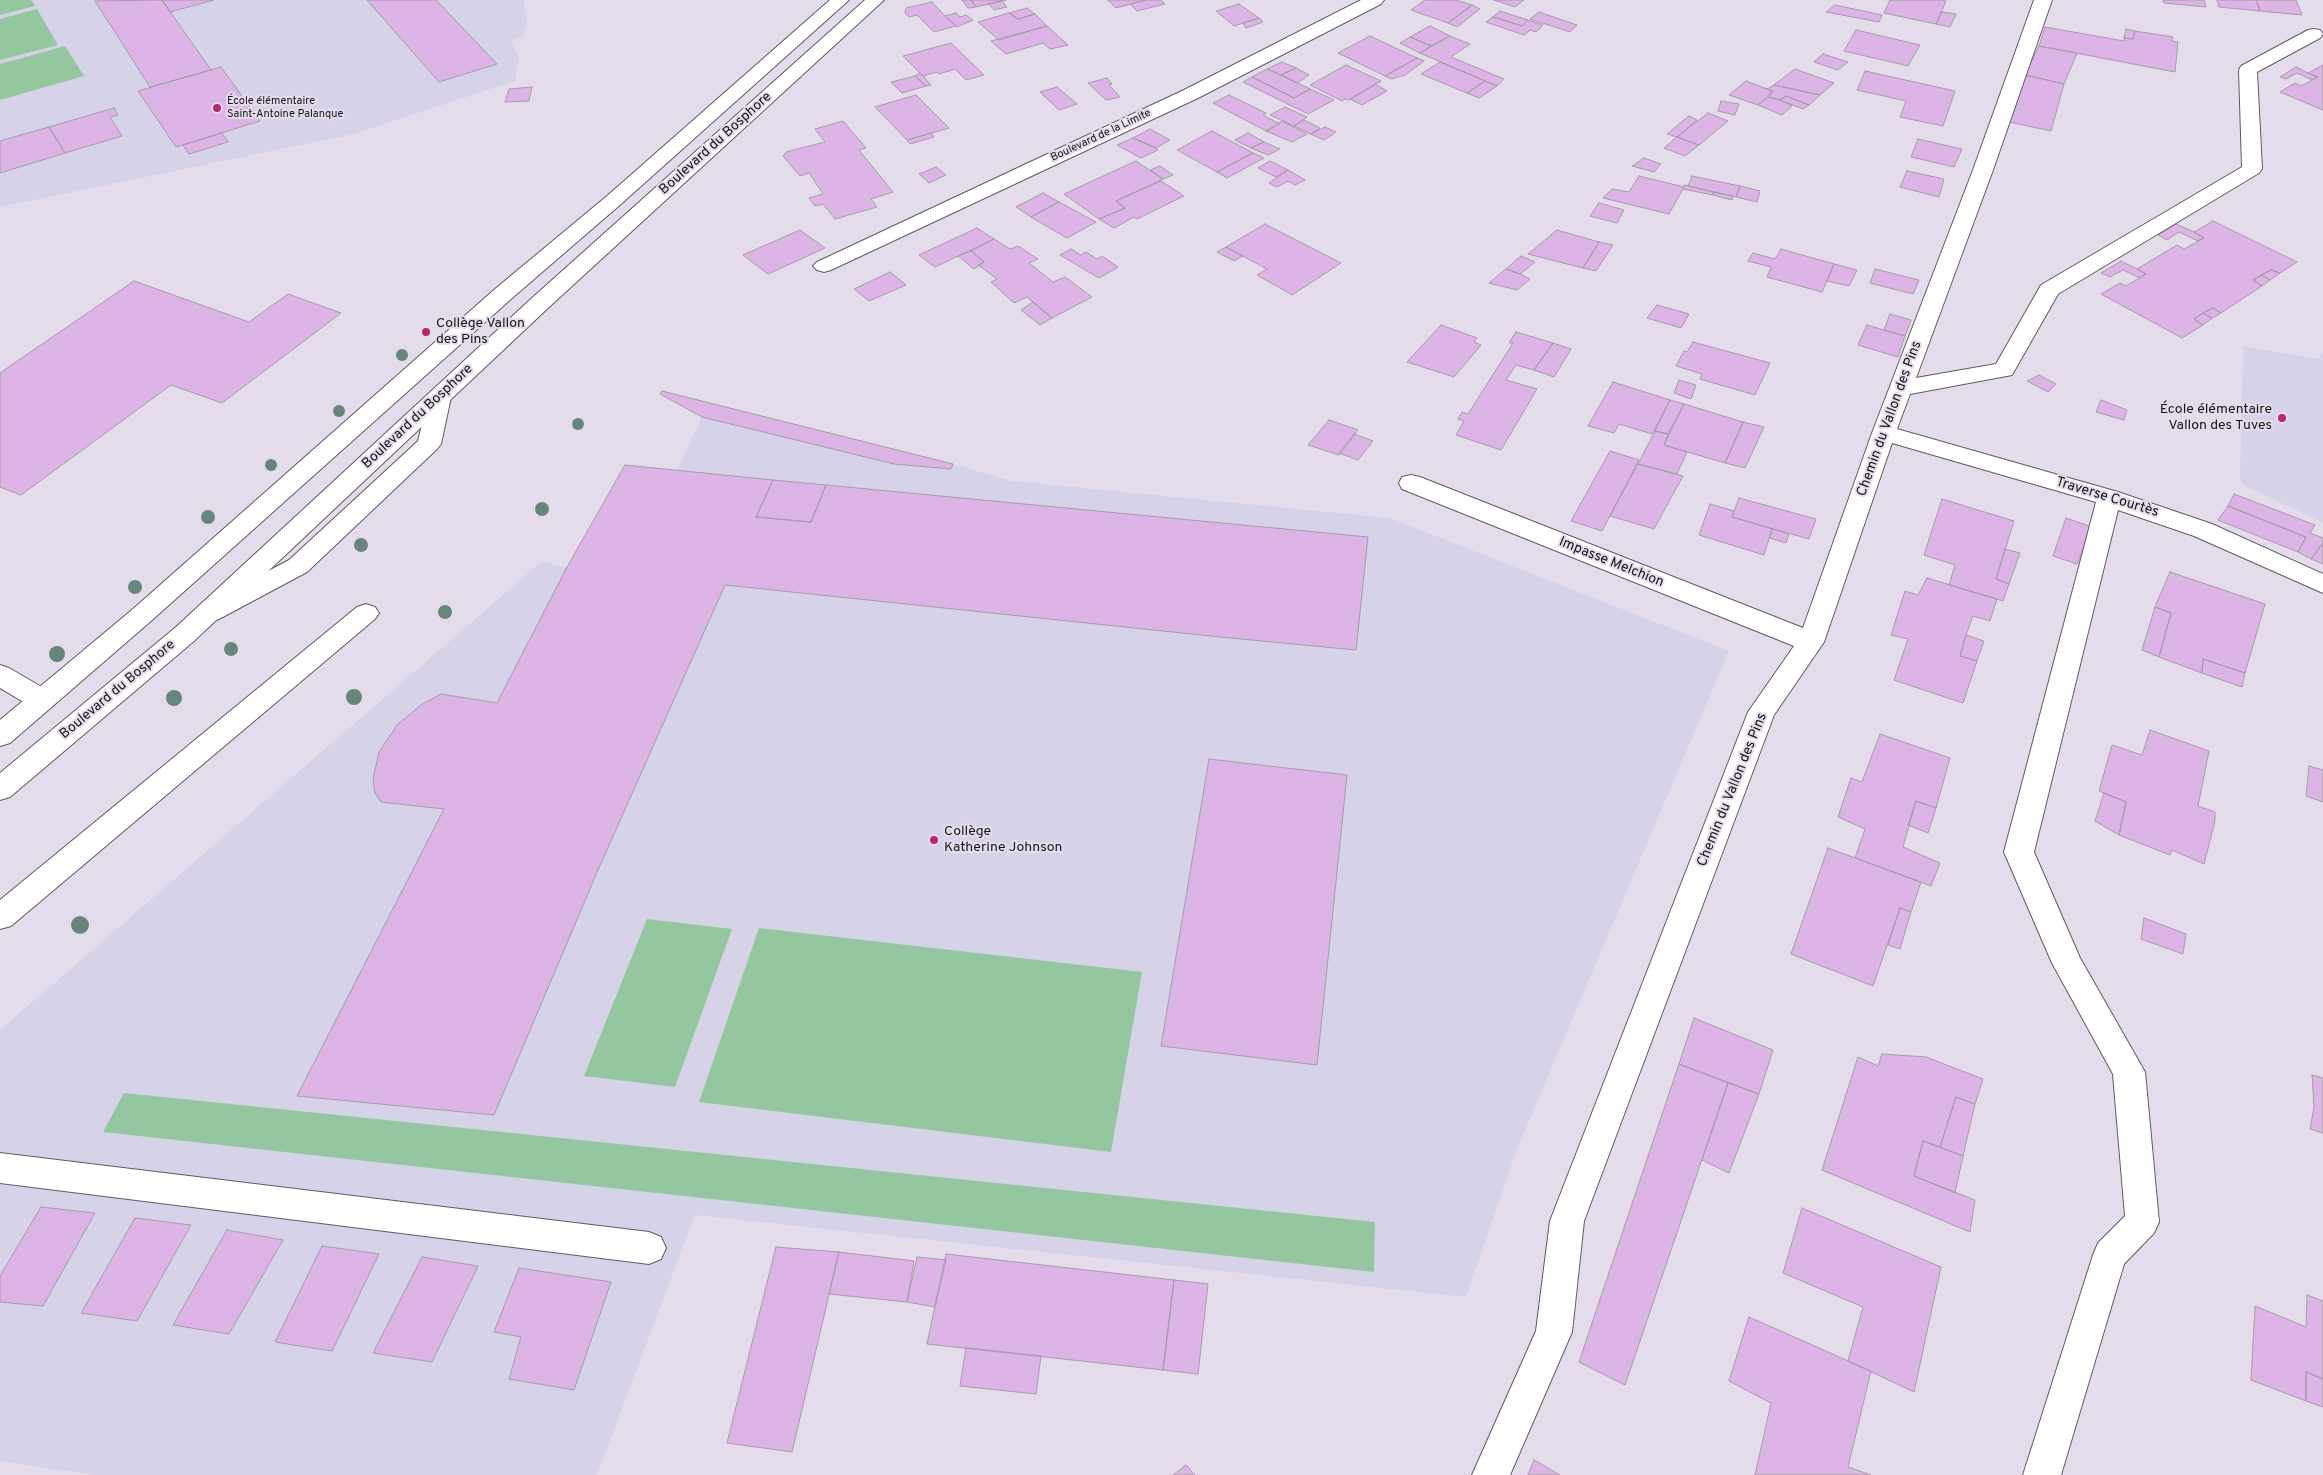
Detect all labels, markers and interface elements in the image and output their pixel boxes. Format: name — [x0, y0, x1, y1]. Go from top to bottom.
street label: Boulevard du Bosphore — [656, 89, 776, 199]
place label: École élémentaire Saint-Antoine Palanque — [227, 95, 343, 121]
marker: École élémentaire Saint-Antoine Palanque — [211, 102, 223, 114]
street label: Boulevard de la Limite — [1049, 107, 1153, 165]
place label: Collège Vallon des Pins — [436, 316, 525, 348]
marker: Collège Vallon des Pins — [420, 326, 432, 338]
street label: Chemin du Vallon des Pins — [1854, 339, 1926, 499]
street label: Boulevard du Bosphore — [359, 361, 477, 473]
place label: École élémentaire Vallon des Tuves — [2160, 402, 2272, 434]
marker: École élémentaire Vallon des Tuves — [2276, 412, 2288, 424]
street label: Traverse Courtès — [2054, 474, 2160, 522]
street label: Impasse Melchion — [1556, 534, 1666, 592]
street label: Boulevard du Bosphore — [57, 637, 179, 743]
street label: Chemin du Vallon des Pins — [1694, 711, 1772, 869]
place label: Collège Katherine Johnson — [944, 824, 1062, 856]
marker: Collège Katherine Johnson — [928, 834, 940, 846]

